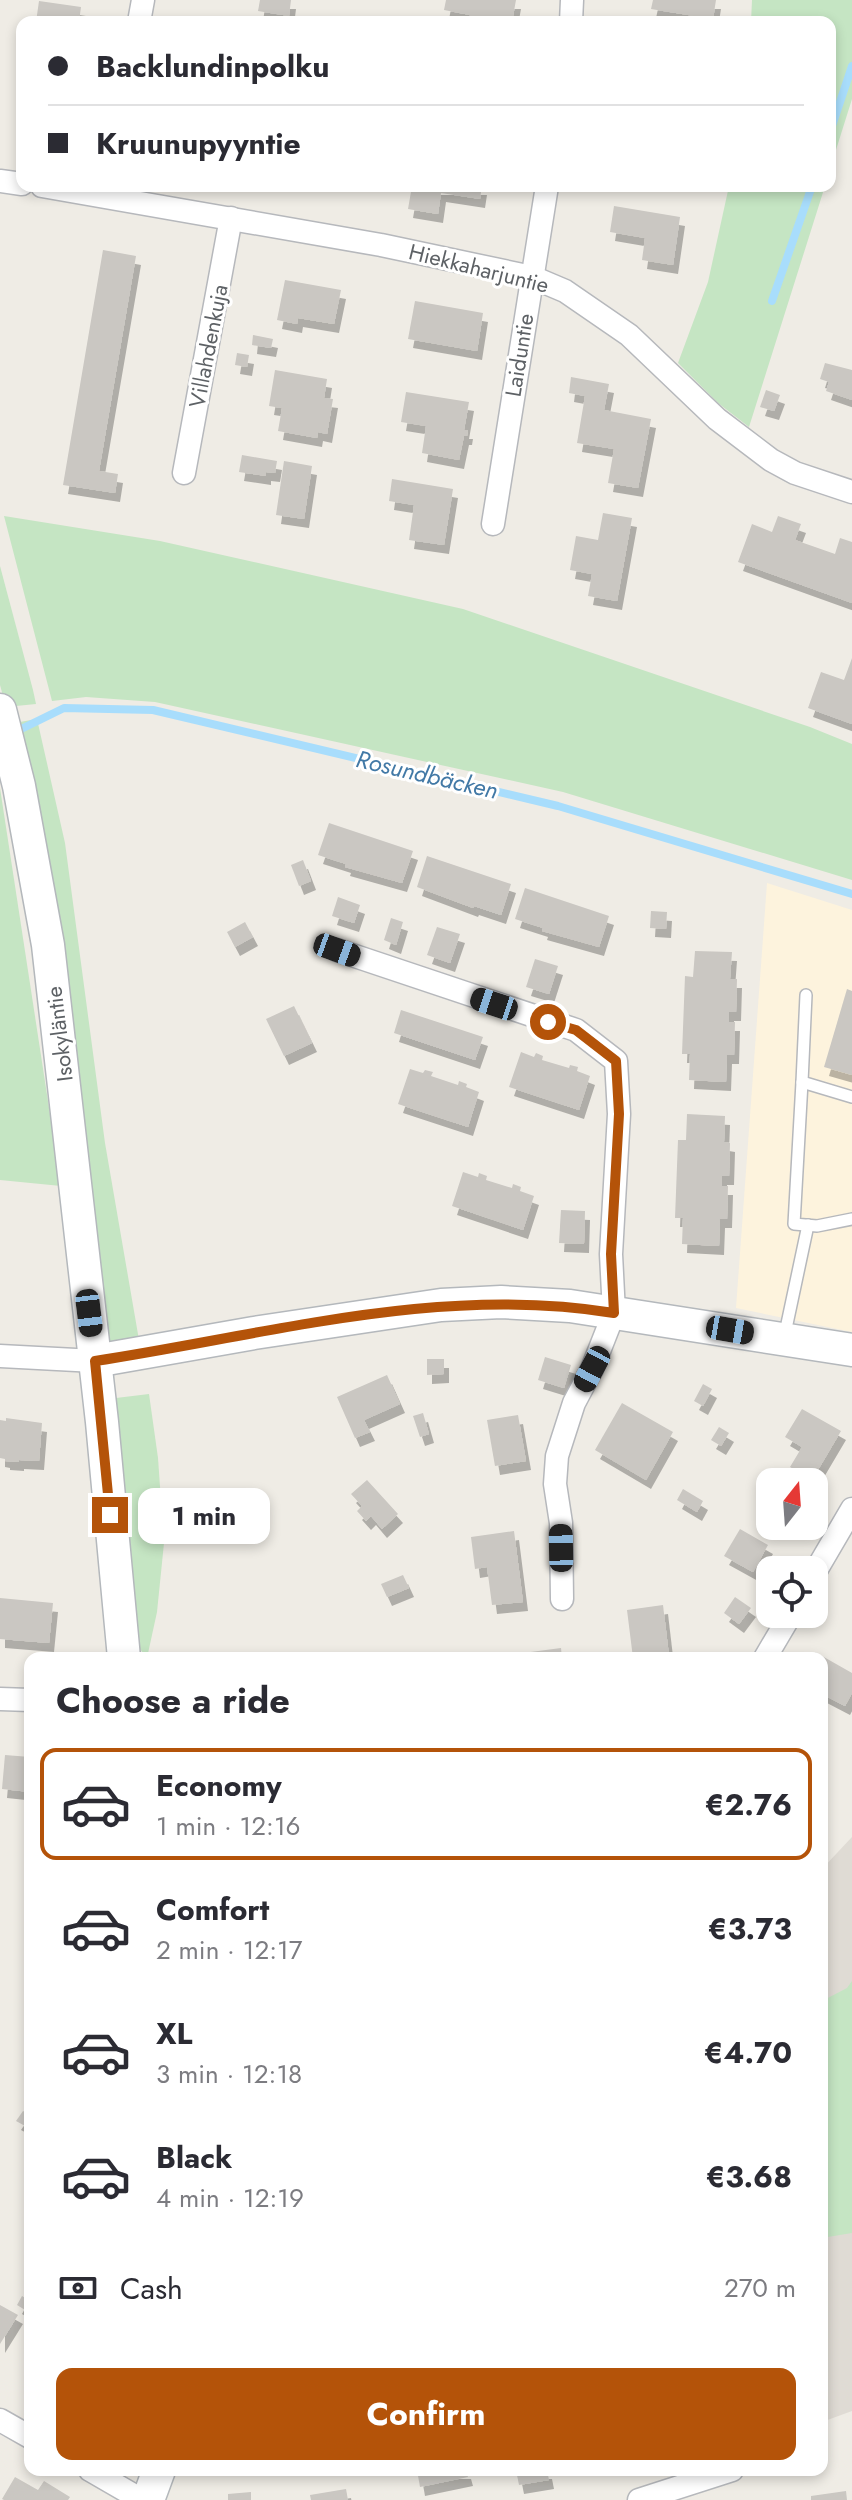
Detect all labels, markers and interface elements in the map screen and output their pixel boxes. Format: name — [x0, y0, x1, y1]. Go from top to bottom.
text: Backlundinpolku — [96, 45, 329, 88]
text: Kruunupyyntie — [96, 122, 301, 165]
street label: Hiekkaharjuntie — [406, 235, 552, 301]
street label: Villahdenkuja — [180, 282, 236, 410]
street label: Laiduntie — [497, 311, 541, 399]
water label: Rosundbäcken — [353, 741, 502, 808]
car — [310, 931, 364, 969]
street label: Isokyläntie — [37, 985, 81, 1083]
car — [467, 985, 521, 1023]
route start — [530, 1004, 566, 1040]
car — [74, 1288, 104, 1338]
car — [704, 1314, 756, 1346]
car — [570, 1342, 614, 1396]
north arrow — [756, 1468, 828, 1540]
map controls — [756, 1468, 828, 1628]
callout: 1 min — [138, 1487, 270, 1543]
route end — [92, 1497, 128, 1533]
text: 1 min — [172, 1497, 236, 1535]
car — [549, 1524, 573, 1572]
button: locate — [756, 1556, 828, 1628]
text: Choose a ride — [56, 1674, 290, 1726]
text: Economy — [156, 1764, 282, 1807]
icon: car — [60, 1768, 132, 1840]
text: €2.76 — [705, 1783, 792, 1826]
text: 1 min · 12:16 — [156, 1807, 301, 1845]
text: Comfort — [156, 1888, 269, 1931]
icon: car — [60, 1892, 132, 1964]
text: €3.73 — [708, 1907, 792, 1950]
text: 2 min · 12:17 — [156, 1931, 302, 1969]
text: XL — [156, 2012, 192, 2055]
icon: car — [60, 2016, 132, 2088]
text: €4.70 — [704, 2031, 792, 2074]
text: 3 min · 12:18 — [156, 2055, 302, 2093]
text: Black — [156, 2136, 232, 2179]
icon: car — [60, 2140, 132, 2212]
text: €3.68 — [706, 2155, 792, 2198]
text: 4 min · 12:19 — [156, 2179, 304, 2217]
icon: cash — [56, 2266, 100, 2310]
text: Cash — [120, 2267, 183, 2310]
text: 270 m — [724, 2269, 796, 2307]
button: Confirm — [56, 2368, 796, 2460]

